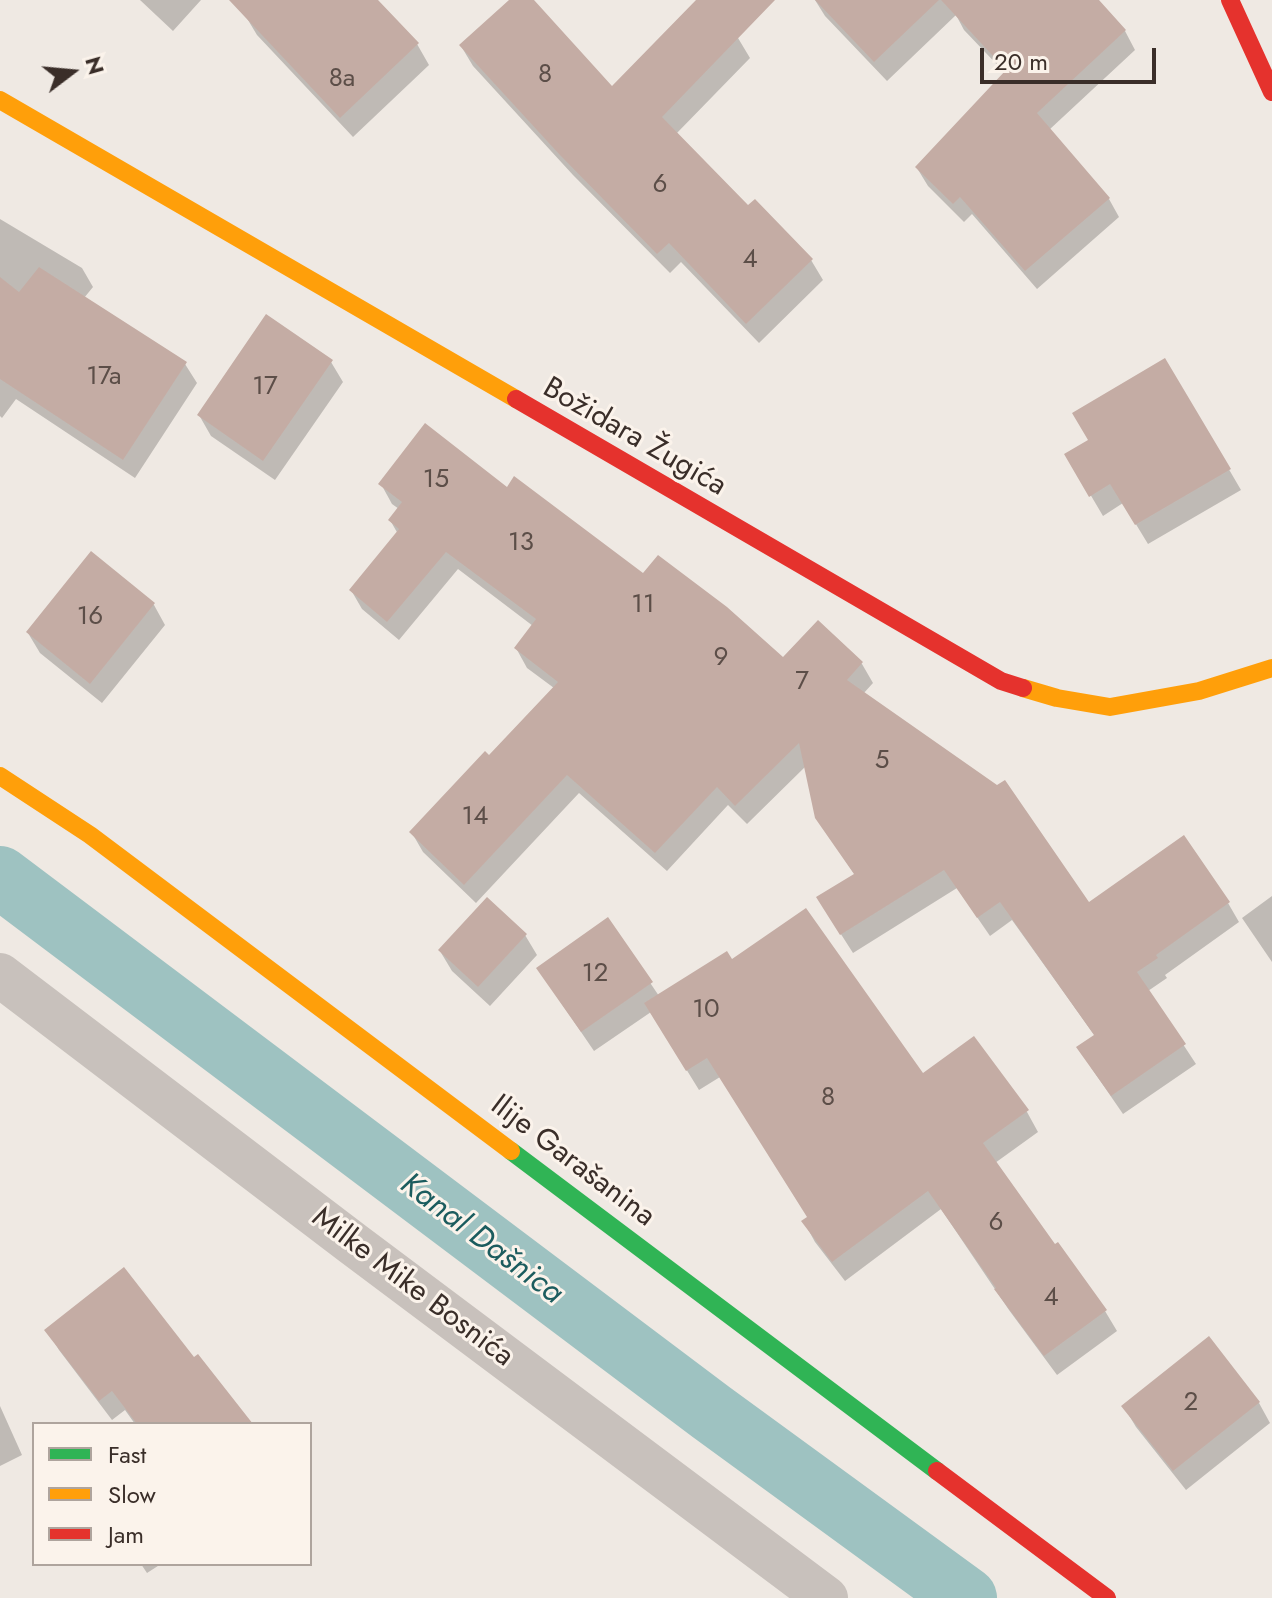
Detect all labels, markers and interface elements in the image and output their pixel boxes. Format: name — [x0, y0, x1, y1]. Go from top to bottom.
north arrow — [32, 32, 112, 112]
scale bar — [984, 32, 1160, 82]
text: 20 m — [994, 44, 1048, 79]
text: N — [77, 53, 113, 78]
house number: 8 — [538, 60, 552, 92]
house number: 8a — [329, 64, 355, 96]
house number: 6 — [653, 170, 667, 202]
house number: 4 — [742, 245, 758, 277]
house number: 17a — [86, 362, 122, 394]
street label: Božidara Žugića — [536, 371, 732, 505]
house number: 17 — [252, 372, 278, 404]
house number: 15 — [423, 465, 449, 497]
house number: 13 — [508, 528, 534, 560]
house number: 11 — [631, 590, 655, 622]
house number: 16 — [77, 602, 103, 634]
house number: 9 — [714, 643, 728, 675]
house number: 7 — [795, 667, 809, 699]
house number: 5 — [875, 746, 889, 778]
house number: 14 — [462, 802, 488, 834]
house number: 12 — [582, 959, 608, 991]
house number: 10 — [692, 995, 720, 1027]
house number: 8 — [821, 1083, 835, 1115]
street label: Ilije Garašanina — [483, 1088, 661, 1236]
water label: Kanal Dašnica — [392, 1166, 570, 1314]
street label: Milke Mike Bosnića — [304, 1200, 520, 1376]
house number: 6 — [989, 1208, 1003, 1240]
house number: 4 — [1043, 1283, 1059, 1315]
house number: 2 — [1184, 1388, 1198, 1420]
legend — [32, 1422, 312, 1566]
text: Fast — [108, 1437, 146, 1472]
text: Slow — [108, 1477, 156, 1512]
text: Jam — [108, 1517, 144, 1552]

